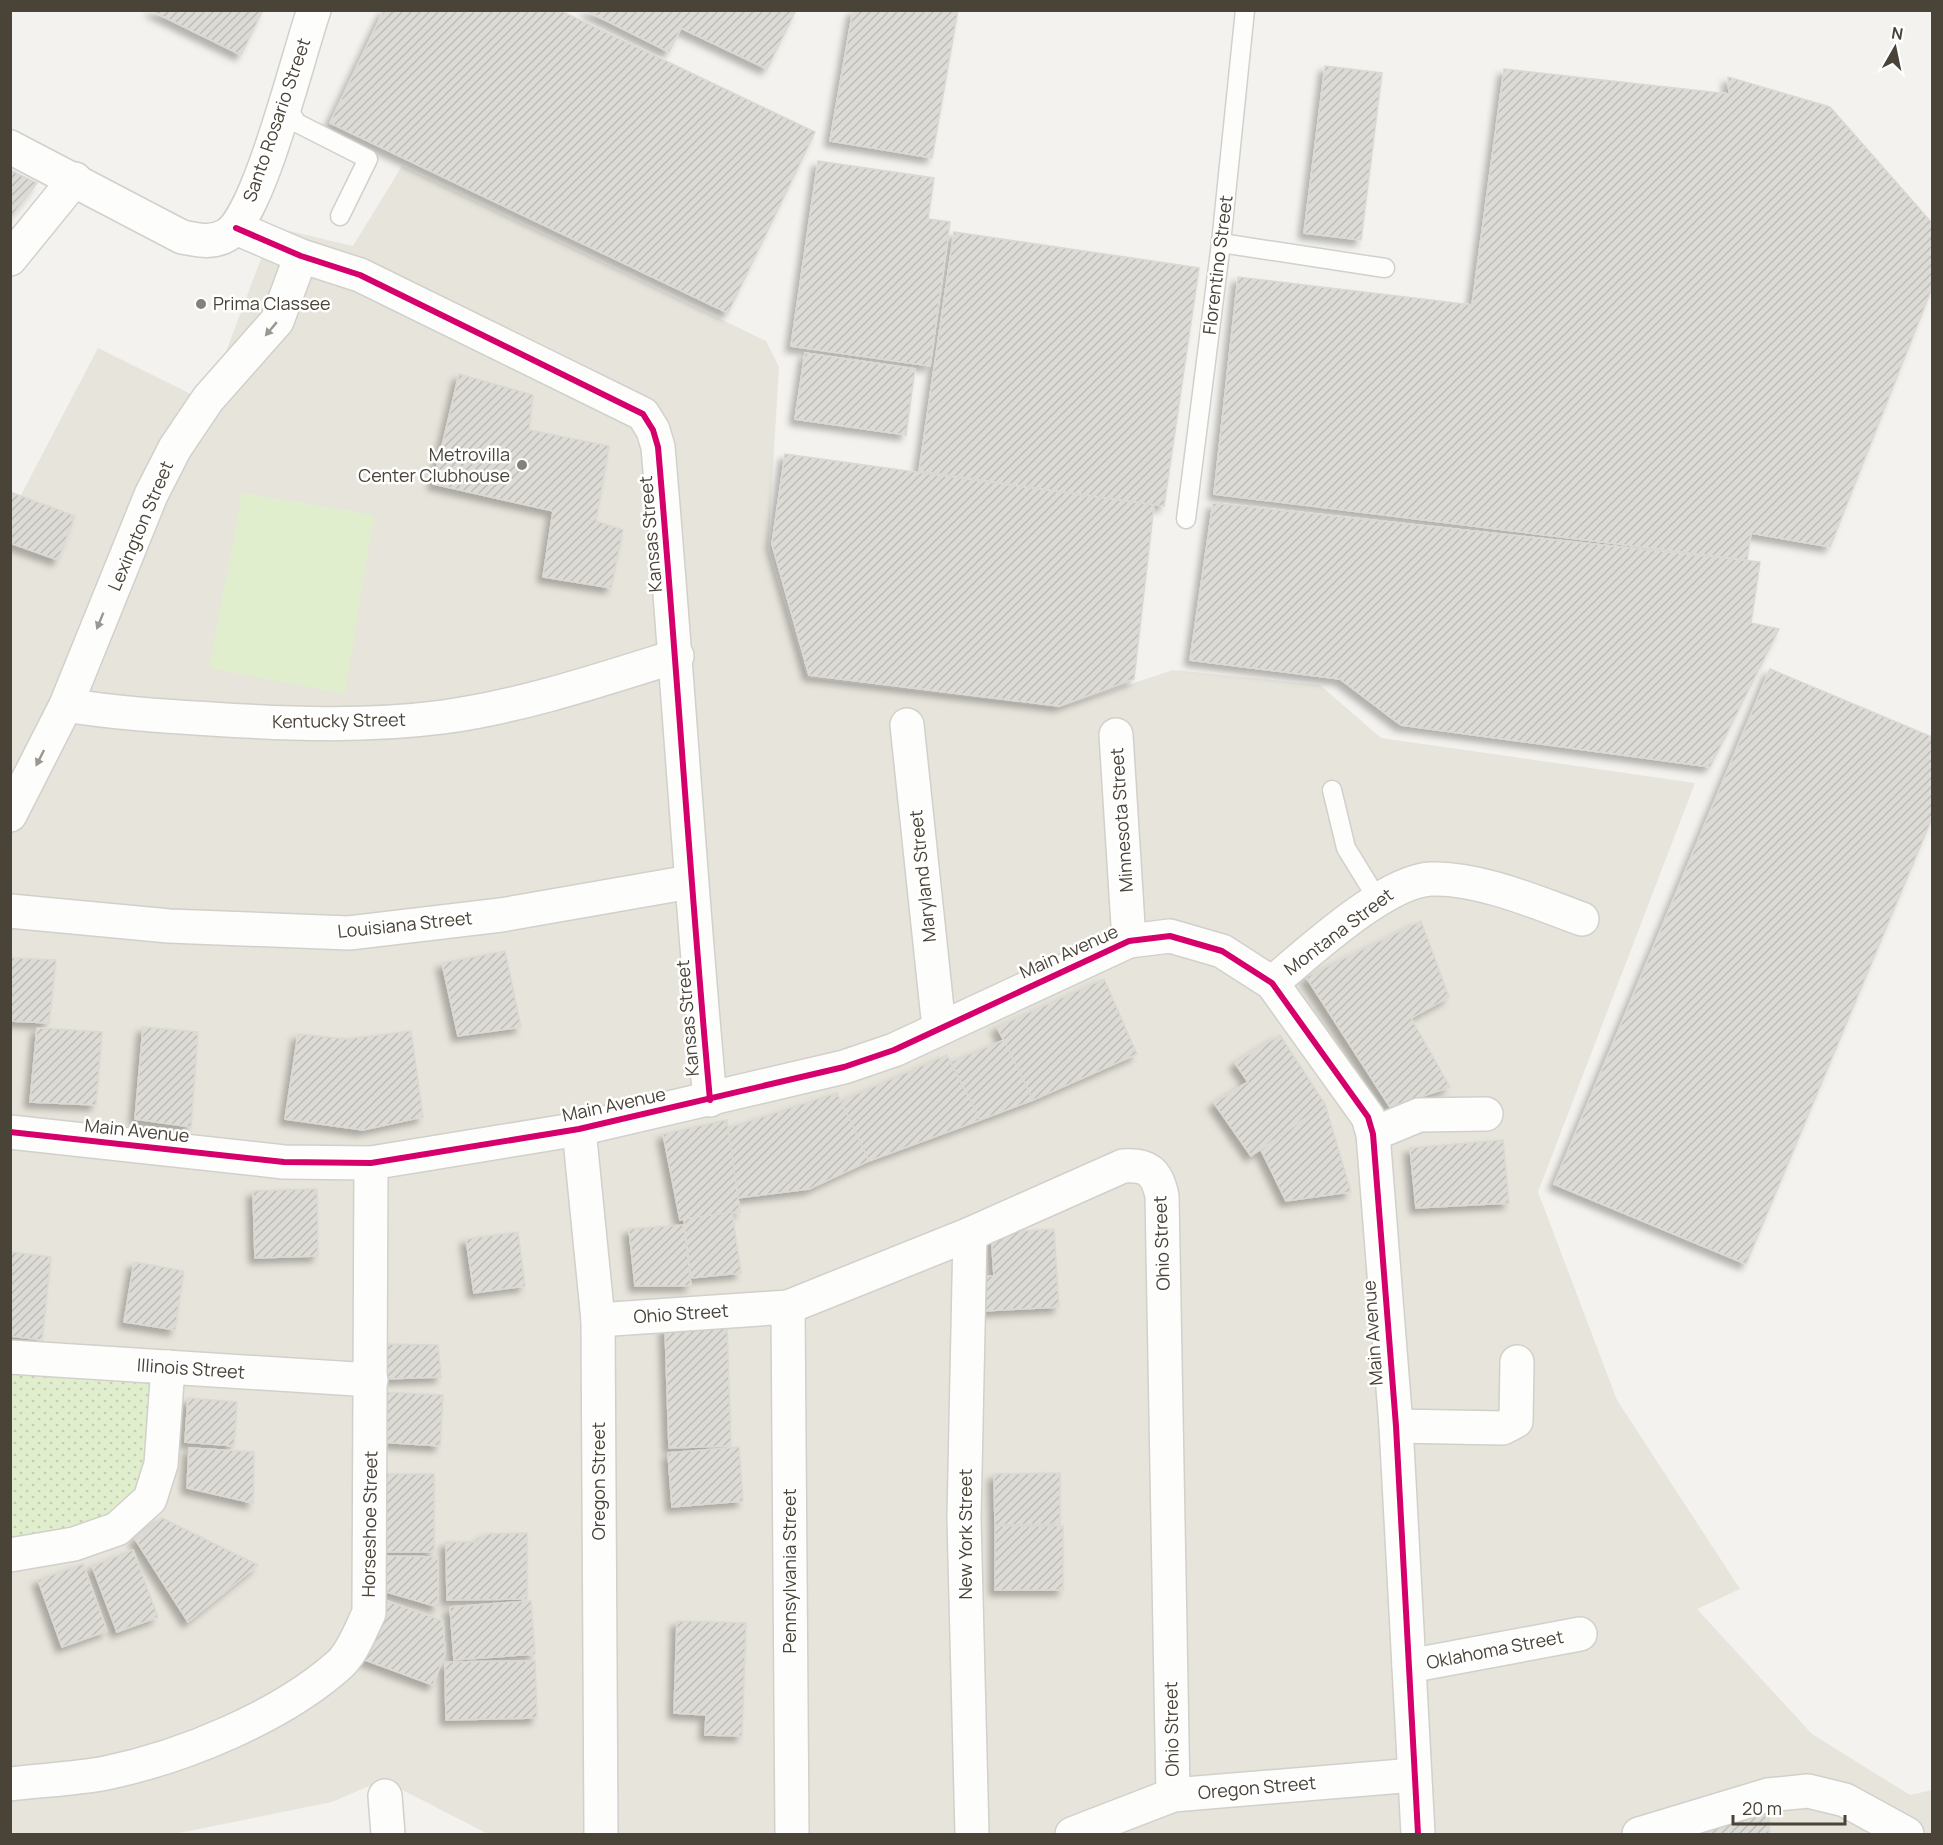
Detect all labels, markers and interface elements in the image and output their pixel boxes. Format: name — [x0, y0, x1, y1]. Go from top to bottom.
north arrow — [1865, 18, 1925, 78]
text: N — [1890, 21, 1905, 45]
street label: Santo Rosario Street — [237, 34, 315, 205]
street label: Florentino Street — [1197, 194, 1237, 336]
place label: Prima Classee — [213, 291, 330, 315]
marker: Prima Classee — [194, 297, 208, 311]
one-way arrow — [264, 321, 277, 337]
place label: Metrovilla Center Clubhouse — [358, 442, 510, 487]
street label: Lexington Street — [102, 457, 178, 594]
marker: Metrovilla Center Clubhouse — [515, 458, 529, 472]
street label: Kansas Street — [633, 475, 667, 593]
one-way arrow — [95, 612, 104, 630]
street label: Kentucky Street — [272, 707, 406, 733]
street label: Minnesota Street — [1104, 747, 1138, 893]
one-way arrow — [35, 749, 44, 766]
street label: Maryland Street — [903, 809, 941, 943]
street label: Montana Street — [1279, 882, 1398, 980]
street label: Louisiana Street — [336, 905, 474, 943]
street label: Main Avenue — [1016, 919, 1122, 983]
street label: Kansas Street — [670, 959, 704, 1077]
street label: Main Avenue — [560, 1081, 668, 1127]
street label: Main Avenue — [84, 1113, 191, 1147]
street label: Ohio Street — [1147, 1195, 1175, 1291]
street label: Main Avenue — [1356, 1280, 1388, 1386]
street label: Ohio Street — [633, 1298, 729, 1328]
street label: Illinois Street — [136, 1352, 246, 1384]
street label: Oregon Street — [586, 1422, 610, 1540]
street label: Horseshoe Street — [356, 1450, 382, 1598]
street label: New York Street — [953, 1469, 977, 1600]
street label: Pennsylvania Street — [777, 1488, 801, 1654]
street label: Oklahoma Street — [1424, 1624, 1565, 1674]
street label: Ohio Street — [1158, 1681, 1184, 1777]
street label: Oregon Street — [1197, 1770, 1317, 1804]
scale bar — [1733, 1788, 1846, 1826]
text: 20 m — [1742, 1796, 1782, 1820]

